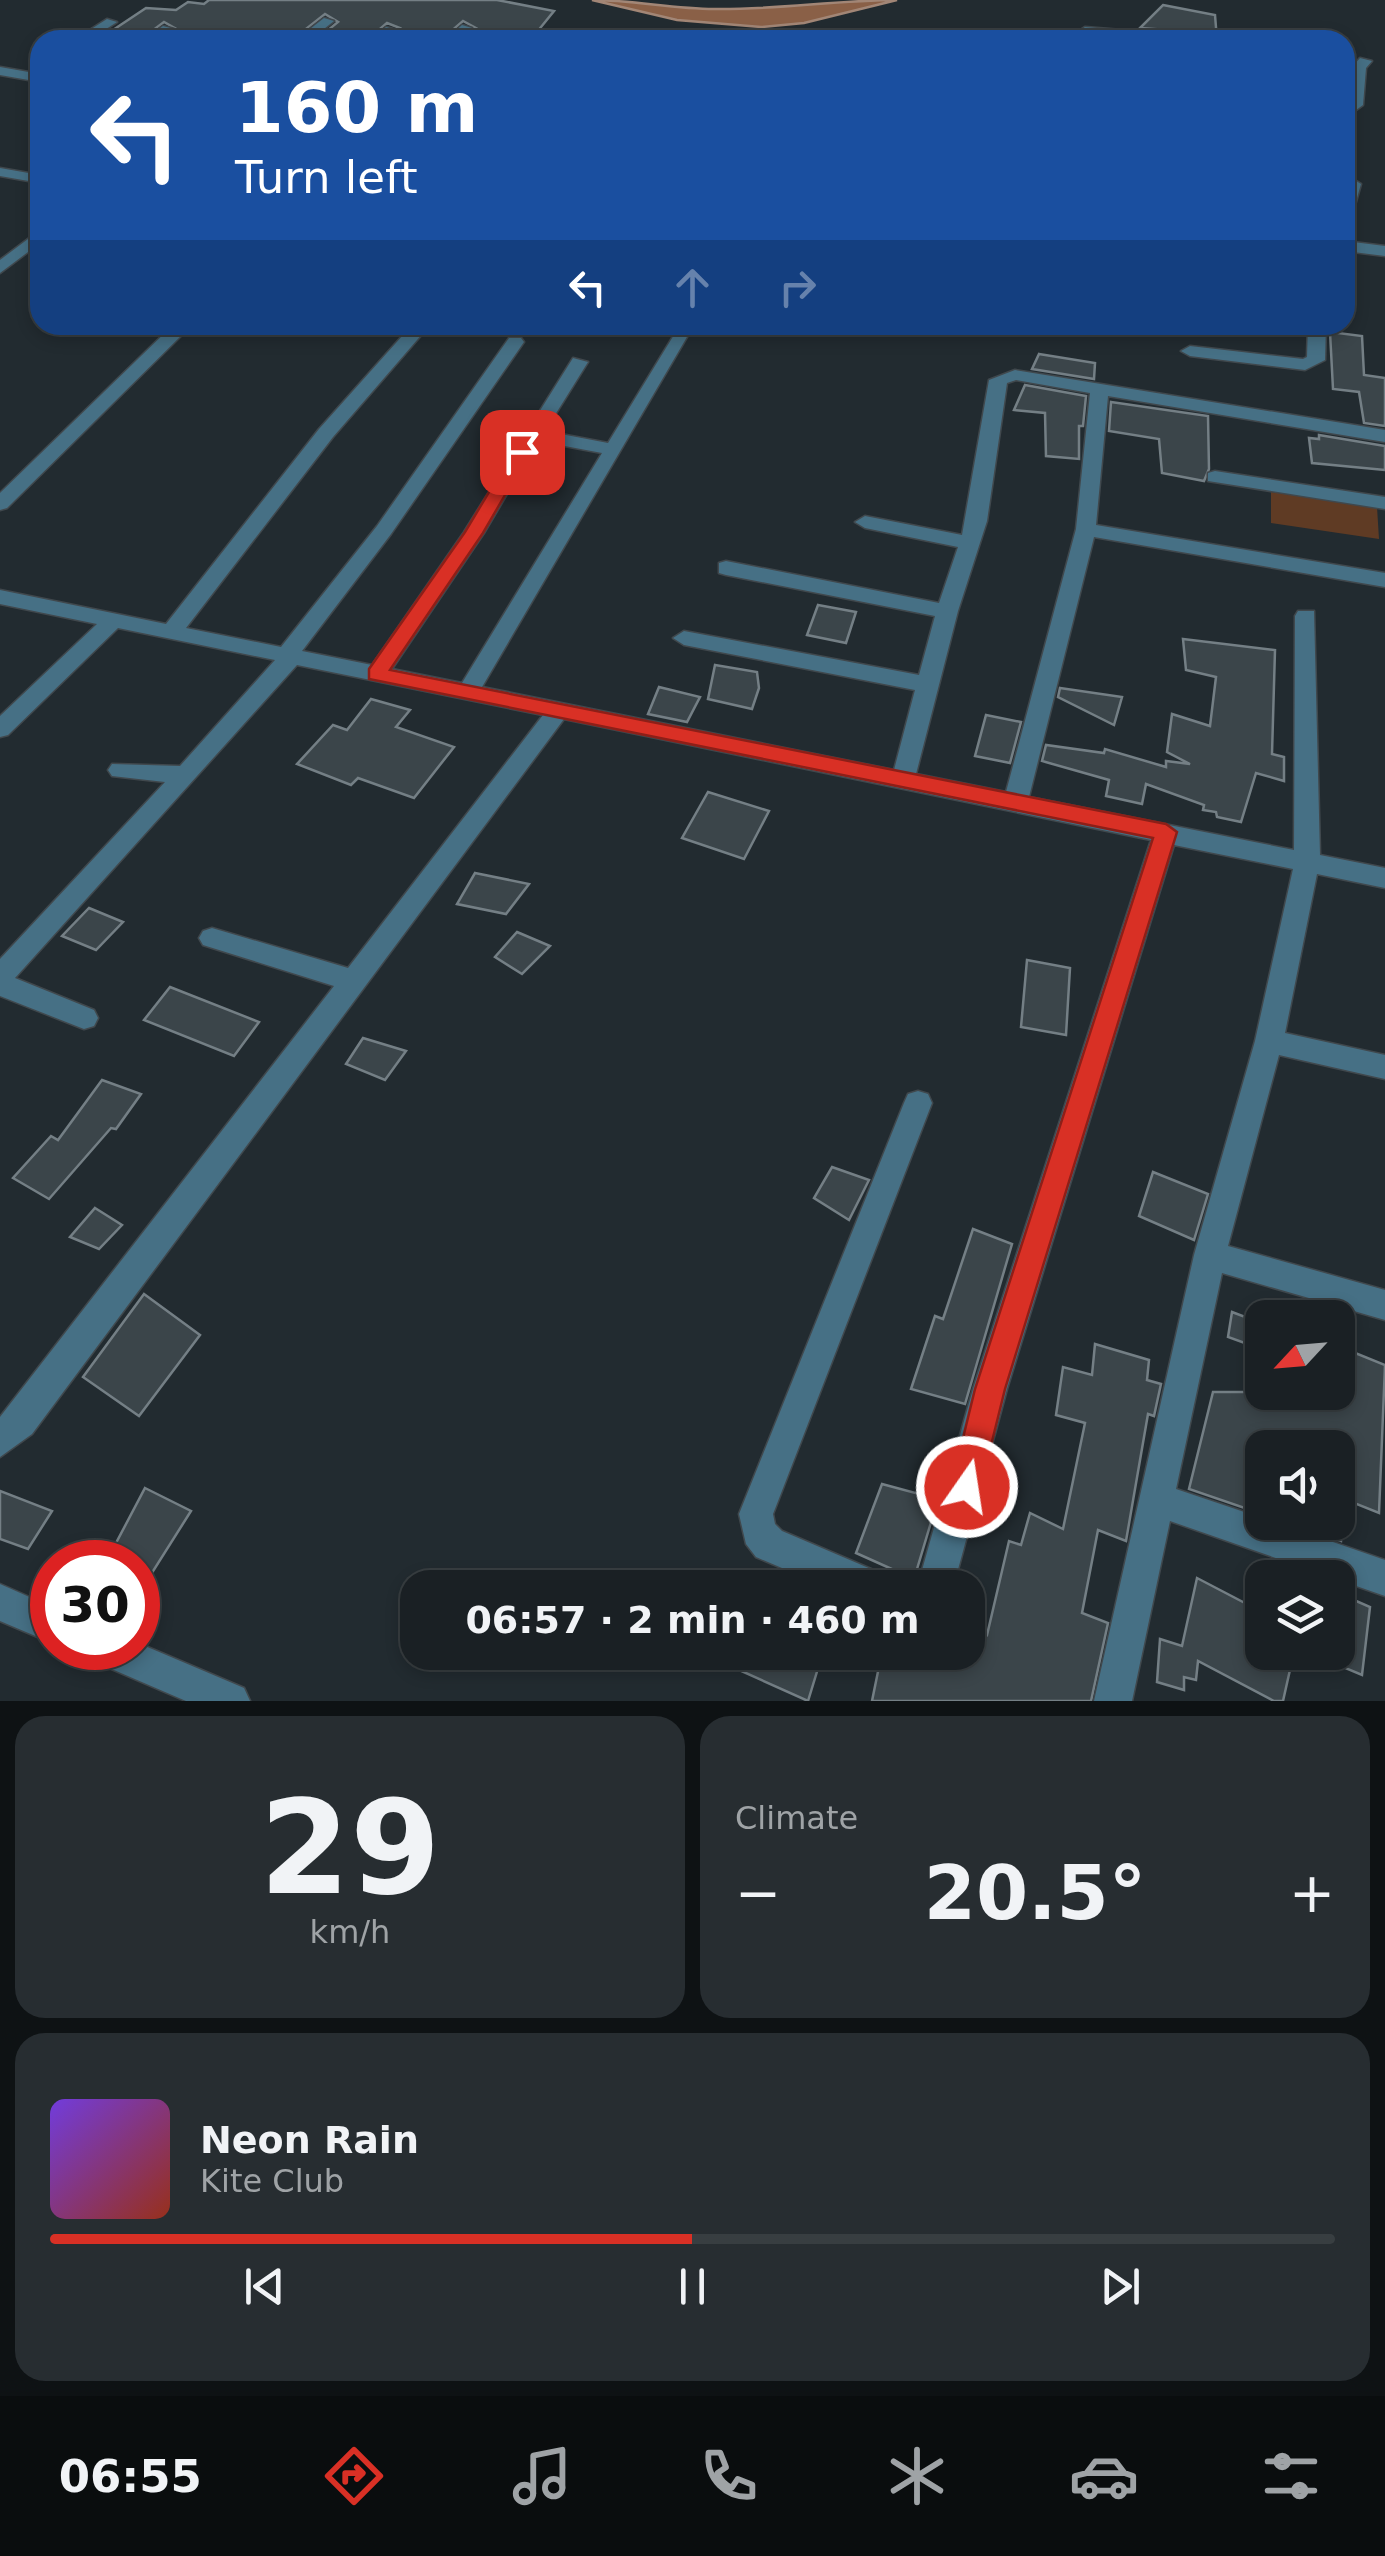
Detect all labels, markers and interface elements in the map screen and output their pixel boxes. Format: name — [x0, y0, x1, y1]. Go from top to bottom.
text: 160 m — [235, 67, 478, 149]
icon: left — [70, 70, 200, 200]
text: Turn left — [235, 151, 418, 204]
icon: left — [560, 260, 615, 315]
icon: ahead — [665, 260, 720, 315]
icon: right — [770, 260, 825, 315]
pin — [480, 410, 565, 495]
icon: arrive — [495, 425, 550, 480]
north arrow — [1245, 1300, 1355, 1410]
map controls — [1245, 1300, 1355, 1670]
button: sound — [1245, 1430, 1355, 1540]
position arrow — [915, 1435, 1019, 1539]
speed limit sign: 30 — [30, 1540, 160, 1670]
button: layers — [1245, 1560, 1355, 1670]
text: 06:57 · 2 min · 460 m — [465, 1598, 920, 1642]
text: 29 — [260, 1772, 440, 1924]
text: Climate — [735, 1799, 858, 1837]
text: 20.5° — [924, 1849, 1146, 1937]
text: − — [735, 1861, 781, 1925]
text: + — [1289, 1861, 1335, 1925]
text: km/h — [310, 1913, 390, 1951]
text: Neon Rain — [200, 2118, 419, 2162]
text: Kite Club — [200, 2162, 344, 2200]
icon: previous — [237, 2259, 292, 2314]
icon: pause — [665, 2259, 720, 2314]
icon: next — [1093, 2259, 1148, 2314]
icon: directions — [319, 2441, 389, 2511]
icon: music — [507, 2441, 577, 2511]
icon: phone — [694, 2441, 764, 2511]
icon: climate — [882, 2441, 952, 2511]
icon: car — [1069, 2441, 1139, 2511]
icon: filters — [1256, 2441, 1326, 2511]
text: 06:55 — [59, 2450, 202, 2503]

